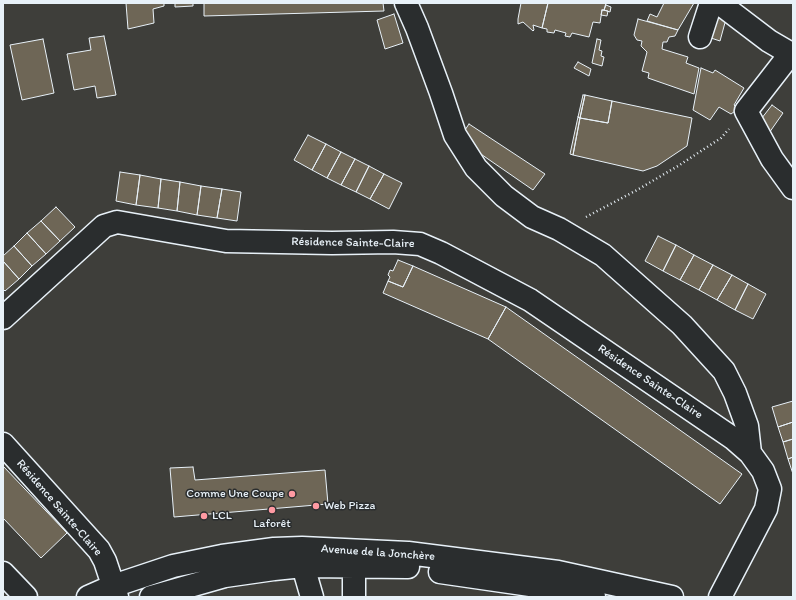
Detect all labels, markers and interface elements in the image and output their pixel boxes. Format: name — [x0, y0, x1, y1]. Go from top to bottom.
street label: Résidence Sainte-Claire — [291, 235, 415, 251]
street label: Résidence Sainte-Claire — [595, 342, 705, 422]
street label: Résidence Sainte-Claire — [13, 457, 105, 559]
place label: Comme Une Coupe — [186, 487, 284, 501]
marker: Comme Une Coupe — [287, 489, 297, 499]
place label: Web Pizza — [324, 499, 375, 513]
marker: Web Pizza — [311, 501, 321, 511]
marker: Laforêt — [267, 505, 277, 515]
place label: LCL — [212, 509, 232, 523]
marker: LCL — [199, 511, 209, 521]
place label: Laforêt — [253, 517, 291, 531]
street label: Avenue de la Jonchère — [321, 542, 435, 564]

